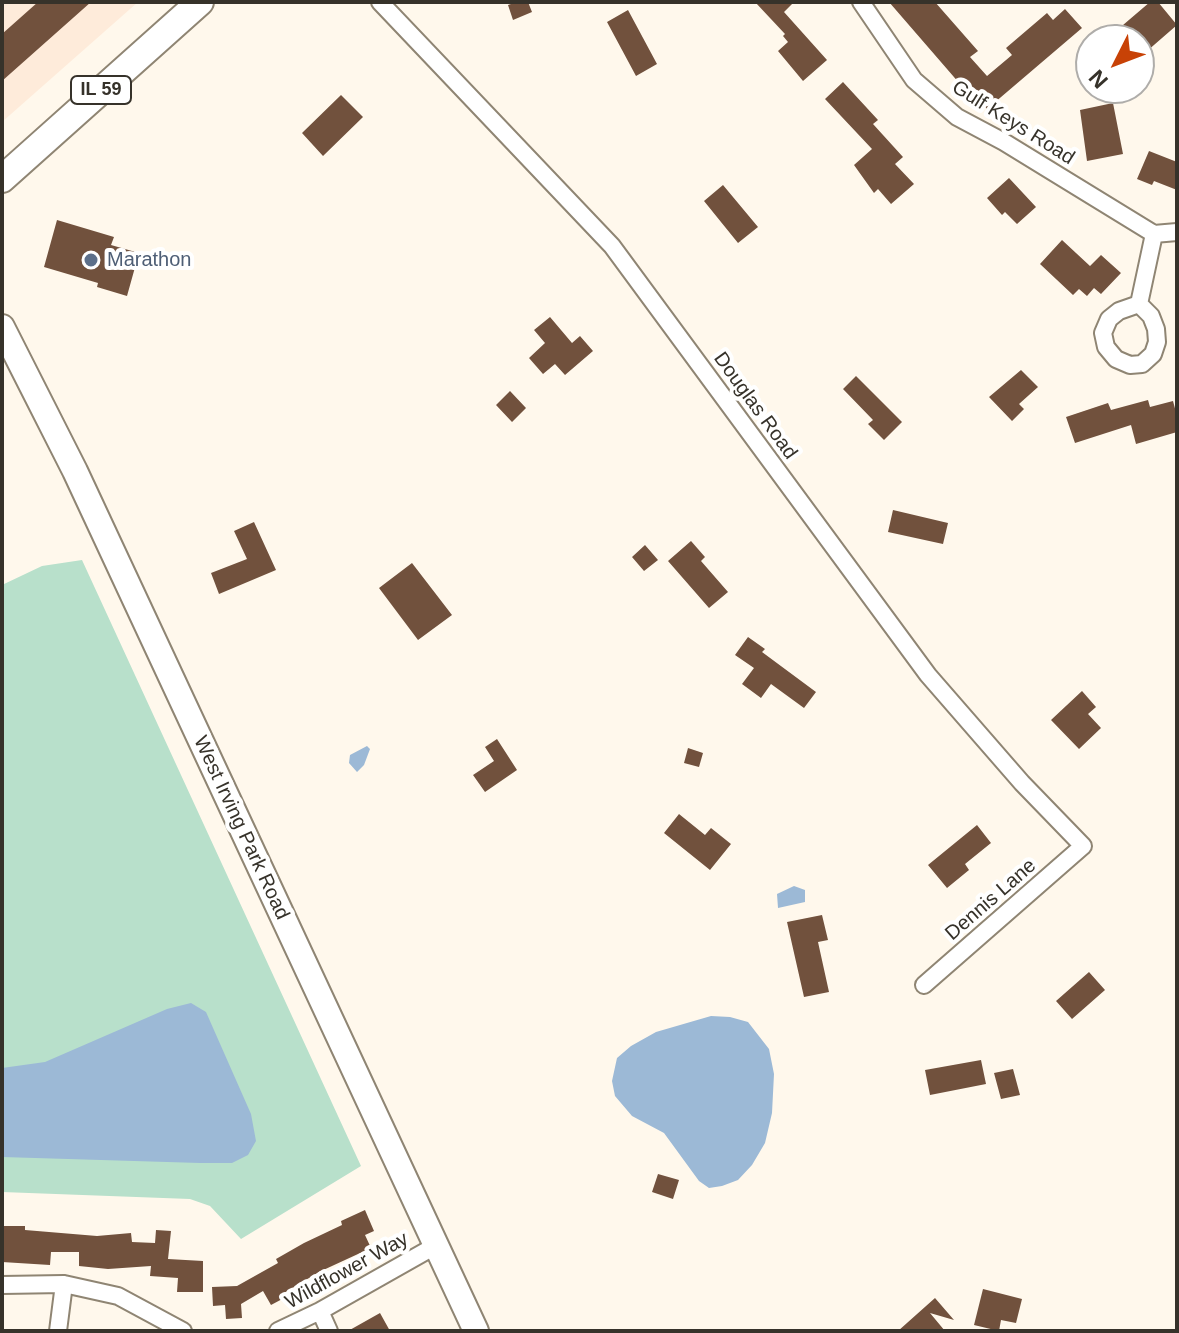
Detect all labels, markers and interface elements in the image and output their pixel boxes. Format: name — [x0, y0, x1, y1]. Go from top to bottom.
north arrow — [1075, 24, 1155, 104]
text: N — [1084, 65, 1113, 93]
road number: IL 59 — [71, 76, 131, 104]
street label: Gulf Keys Road — [947, 76, 1079, 170]
place label: Marathon — [107, 248, 191, 272]
marker: Marathon — [82, 251, 100, 269]
street label: Douglas Road — [708, 348, 802, 464]
street label: West Irving Park Road — [188, 732, 294, 924]
street label: Dennis Lane — [941, 854, 1041, 946]
street label: Wildflower Way — [281, 1227, 413, 1315]

